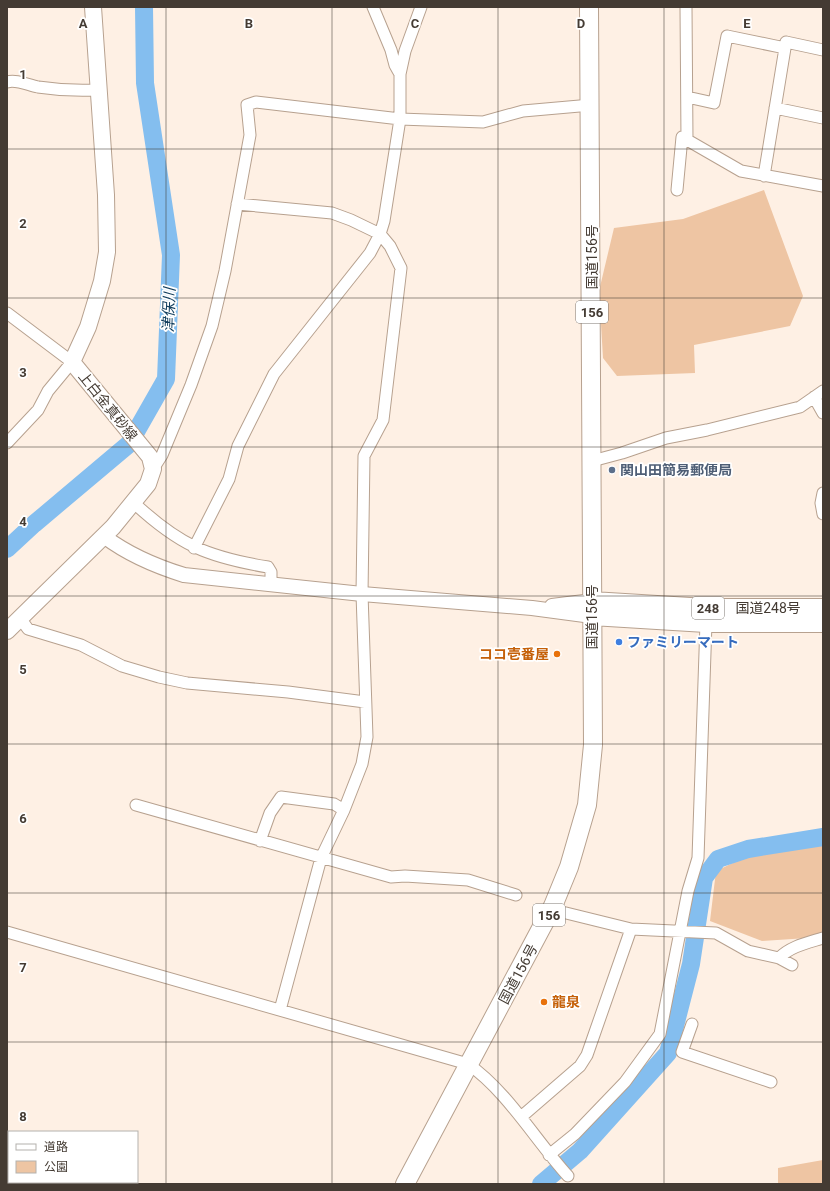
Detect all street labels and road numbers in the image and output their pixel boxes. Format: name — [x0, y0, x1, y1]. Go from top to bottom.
street label: 国道156号 — [584, 224, 600, 290]
road number: 156 — [576, 301, 608, 323]
street label: 上白金真砂線 — [75, 368, 141, 444]
street label: 国道156号 — [584, 584, 600, 650]
road number: 248 — [692, 597, 724, 619]
street label: 国道248号 — [735, 600, 801, 616]
road number: 156 — [533, 904, 565, 926]
street label: 国道156号 — [496, 941, 540, 1007]

